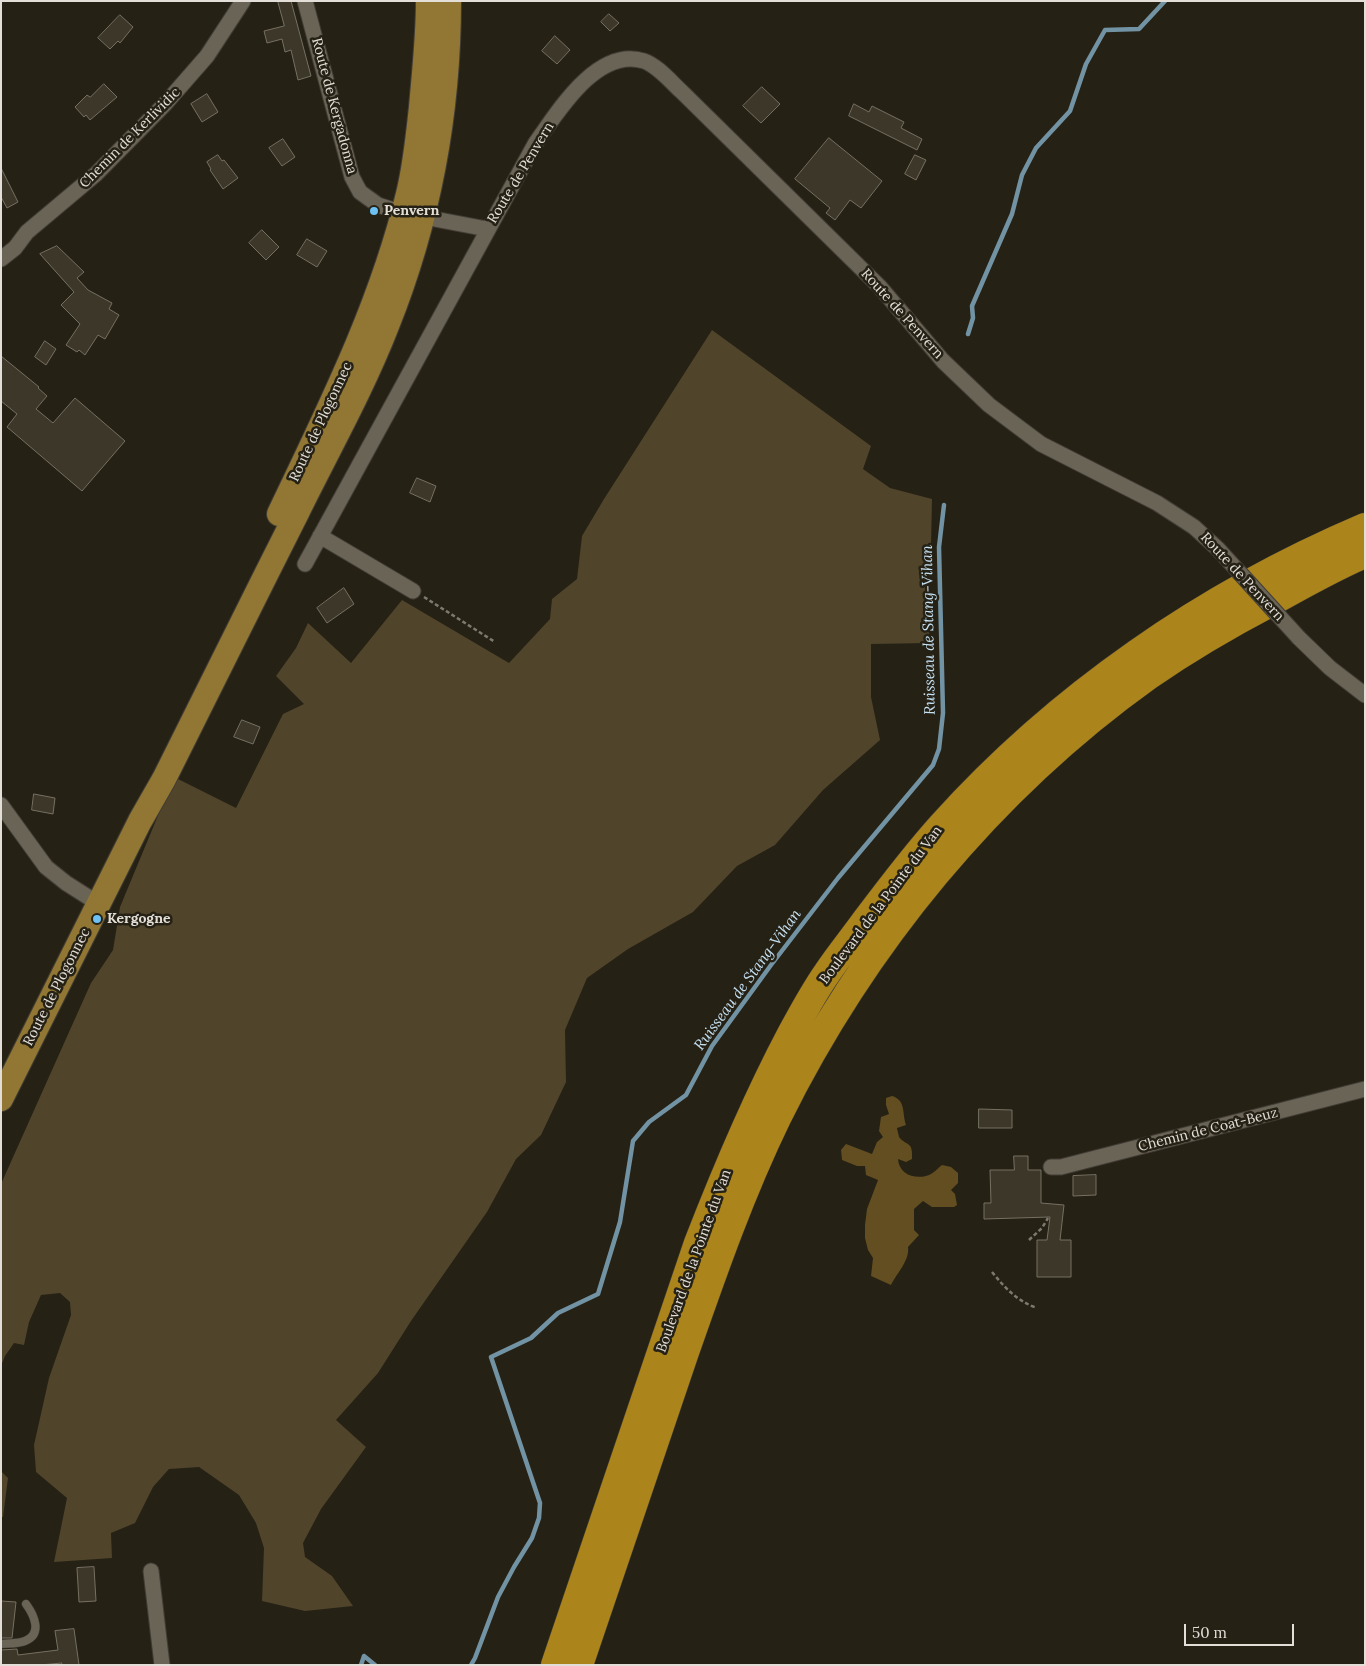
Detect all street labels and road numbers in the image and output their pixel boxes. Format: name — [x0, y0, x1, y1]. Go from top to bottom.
street label: Route de Kergadonna — [308, 36, 360, 176]
street label: Chemin de Kerlividic — [76, 84, 184, 192]
street label: Route de Penvern — [484, 119, 558, 227]
street label: Route de Penvern — [857, 266, 947, 362]
street label: Route de Plogonnec — [286, 360, 356, 484]
street label: Route de Penvern — [1197, 529, 1287, 625]
street label: Boulevard de la Pointe du Van — [816, 823, 946, 987]
street label: Route de Plogonnec — [20, 925, 94, 1049]
street label: Chemin de Coat-Beuz — [1137, 1105, 1279, 1155]
street label: Boulevard de la Pointe du Van — [653, 1167, 735, 1355]

